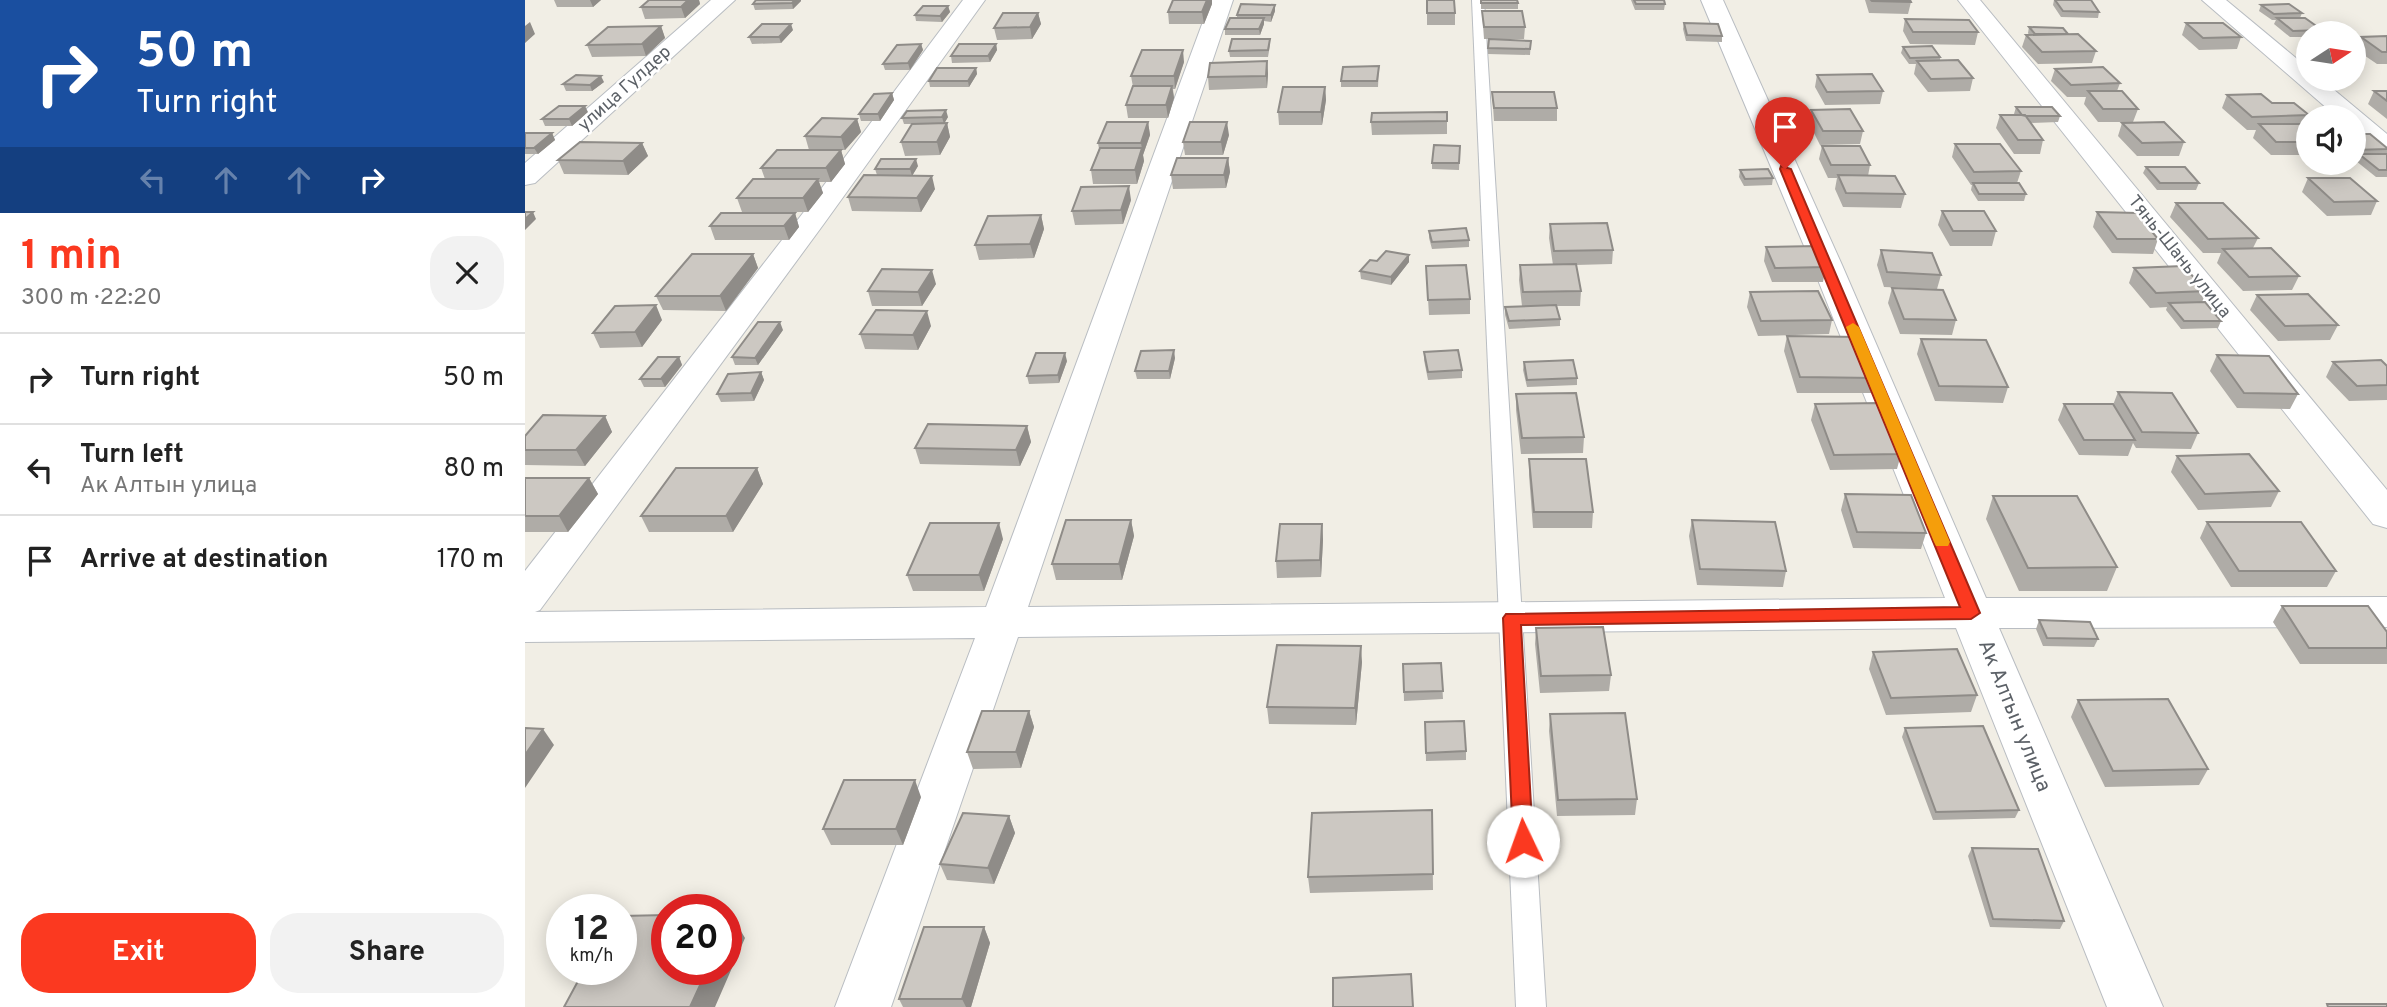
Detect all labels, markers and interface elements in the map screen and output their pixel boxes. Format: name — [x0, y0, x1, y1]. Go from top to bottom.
north arrow — [2296, 21, 2366, 91]
map controls — [2296, 21, 2366, 175]
text: 50 m — [136, 23, 253, 85]
icon: right — [21, 28, 112, 119]
street label: улица Гулдер — [573, 41, 677, 137]
text: Turn right — [136, 84, 278, 124]
pin — [1755, 97, 1815, 169]
button: sound — [2296, 105, 2366, 175]
icon: arrive — [1766, 108, 1804, 146]
icon: left — [134, 161, 172, 199]
icon: ahead — [207, 161, 245, 199]
icon: ahead — [280, 161, 318, 199]
icon: right — [353, 161, 391, 199]
street label: Тянь-Шань улица — [2122, 191, 2236, 323]
text: 1 min — [21, 231, 122, 284]
button: close — [430, 236, 504, 310]
text: 300 m · 22:20 — [21, 284, 162, 313]
icon: right — [21, 360, 59, 398]
text: Turn right — [80, 362, 200, 395]
text: 50 m — [443, 362, 504, 395]
text: Turn left — [80, 439, 184, 472]
icon: left — [21, 451, 59, 489]
text: 80 m — [444, 453, 504, 486]
text: Ак Алтын улица — [80, 472, 257, 501]
icon: arrive — [21, 542, 59, 580]
text: Arrive at destination — [80, 544, 328, 577]
text: 170 m — [437, 544, 504, 577]
street label: Ак Алтын улица — [1971, 636, 2057, 796]
position arrow — [1486, 804, 1560, 878]
speed limit sign: 20 — [651, 894, 742, 985]
text: 12 — [574, 908, 609, 952]
button: Exit — [21, 913, 256, 993]
button: Share — [270, 913, 504, 993]
text: km/h — [570, 945, 613, 968]

